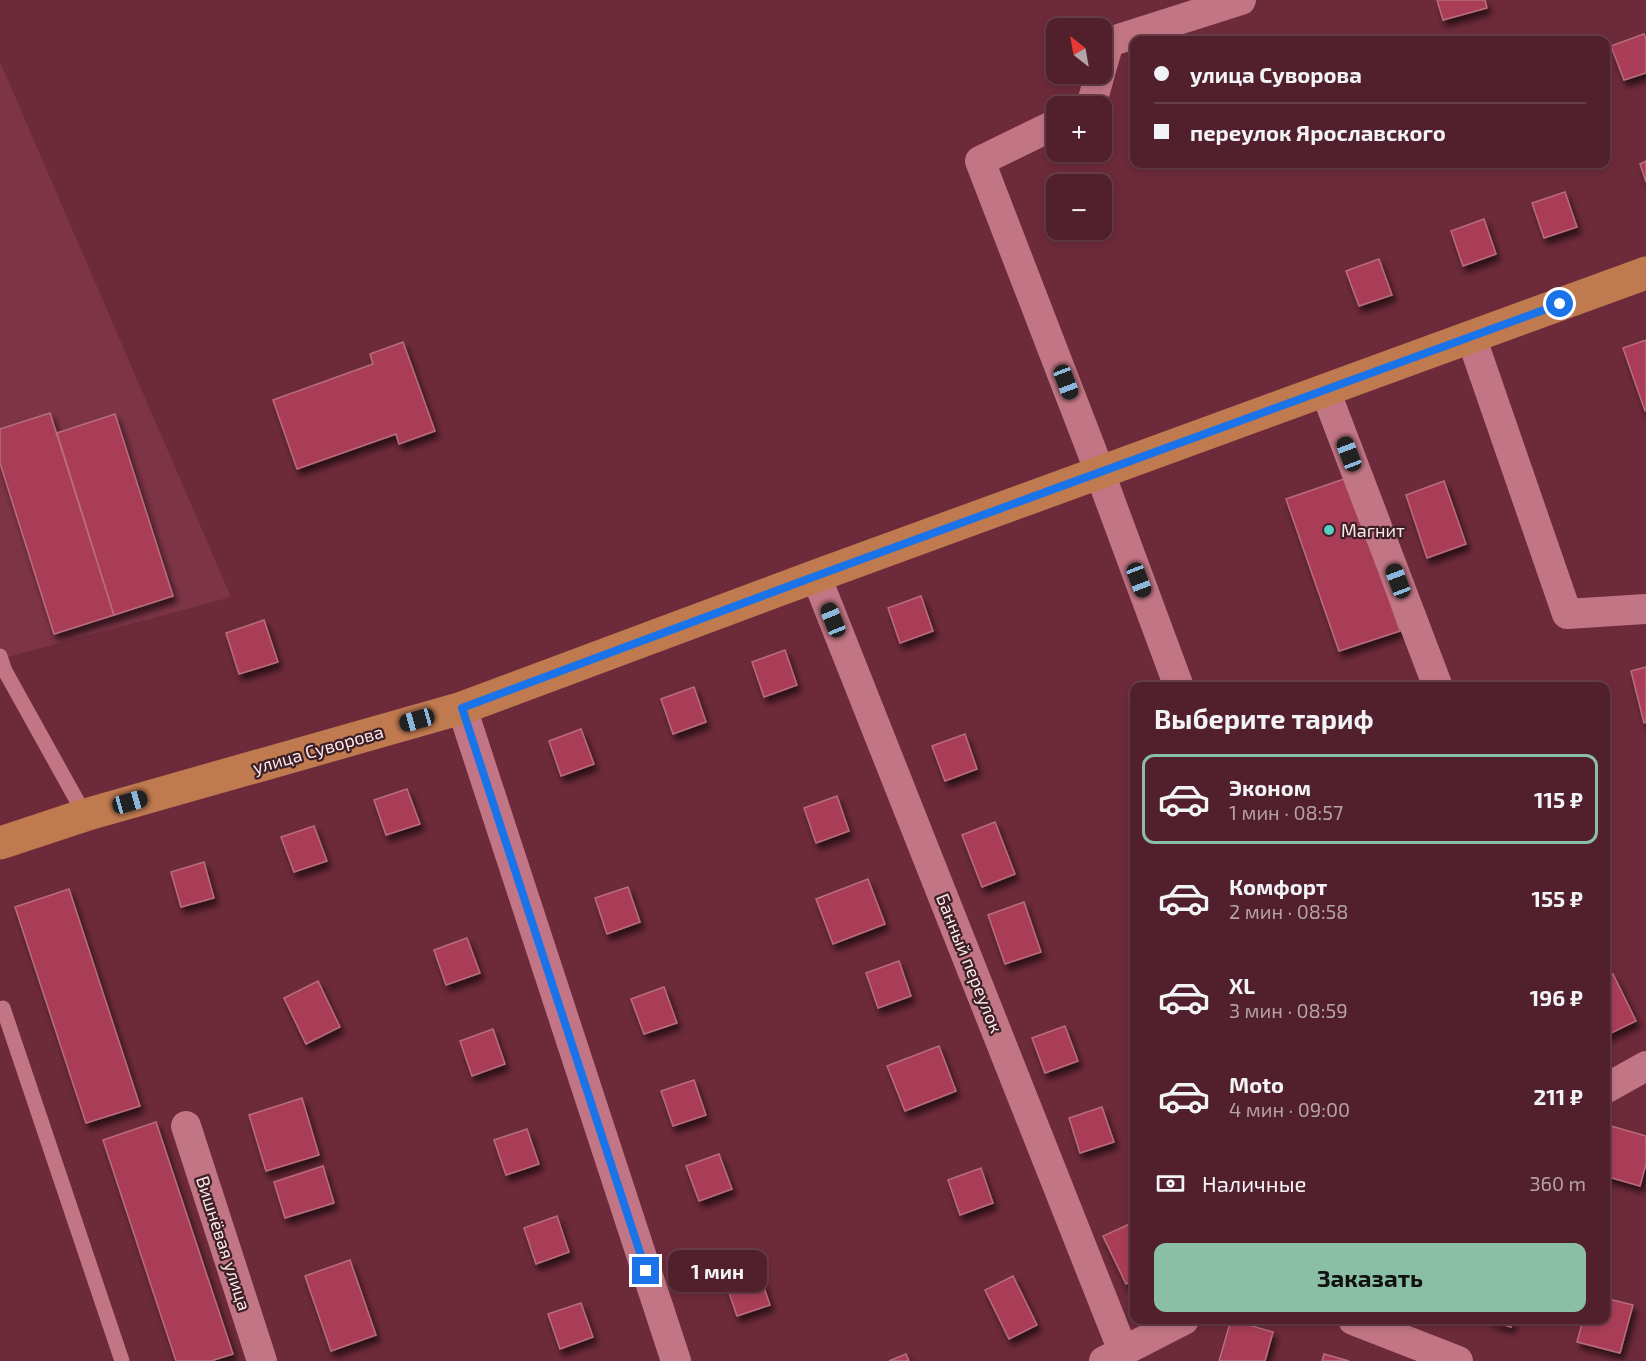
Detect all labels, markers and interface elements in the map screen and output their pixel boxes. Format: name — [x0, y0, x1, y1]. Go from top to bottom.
north arrow — [1046, 18, 1112, 84]
map controls — [1046, 18, 1112, 240]
text: улица Суворова — [1190, 61, 1362, 87]
button: + — [1046, 96, 1112, 162]
text: переулок Ярославского — [1190, 119, 1446, 145]
button: − — [1046, 174, 1112, 240]
route start — [1546, 290, 1573, 317]
car — [1051, 362, 1081, 402]
car — [1334, 434, 1364, 474]
place label: Магнит — [1341, 519, 1405, 541]
marker: Магнит — [1322, 523, 1336, 537]
car — [1124, 560, 1154, 600]
car — [1383, 561, 1413, 601]
car — [818, 600, 848, 640]
text: Выберите тариф — [1154, 702, 1374, 734]
car — [397, 706, 437, 734]
street label: улица Суворова — [250, 720, 386, 778]
icon: car — [1157, 772, 1211, 826]
text: Эконом — [1229, 774, 1311, 800]
text: 115 ₽ — [1534, 786, 1583, 812]
car — [110, 788, 150, 816]
text: 1 мин · 08:57 — [1229, 800, 1343, 824]
icon: car — [1157, 871, 1211, 925]
text: Комфорт — [1229, 873, 1327, 899]
text: 155 ₽ — [1531, 885, 1583, 911]
street label: Банный переулок — [932, 890, 1008, 1036]
text: 2 мин · 08:58 — [1229, 899, 1348, 923]
icon: car — [1157, 970, 1211, 1024]
text: XL — [1229, 972, 1255, 998]
text: 196 ₽ — [1530, 984, 1583, 1010]
text: 3 мин · 08:59 — [1229, 998, 1348, 1022]
icon: car — [1157, 1069, 1211, 1123]
text: Moto — [1229, 1071, 1284, 1097]
text: 211 ₽ — [1533, 1083, 1583, 1109]
text: 4 мин · 09:00 — [1229, 1097, 1350, 1121]
icon: cash — [1154, 1167, 1187, 1200]
text: Наличные — [1202, 1170, 1306, 1196]
text: 360 m — [1529, 1171, 1586, 1195]
street label: Вишнёвая улица — [192, 1173, 256, 1313]
button: Заказать — [1154, 1243, 1586, 1312]
callout: 1 мин — [667, 1250, 766, 1292]
route end — [632, 1257, 659, 1284]
text: 1 мин — [691, 1259, 744, 1283]

